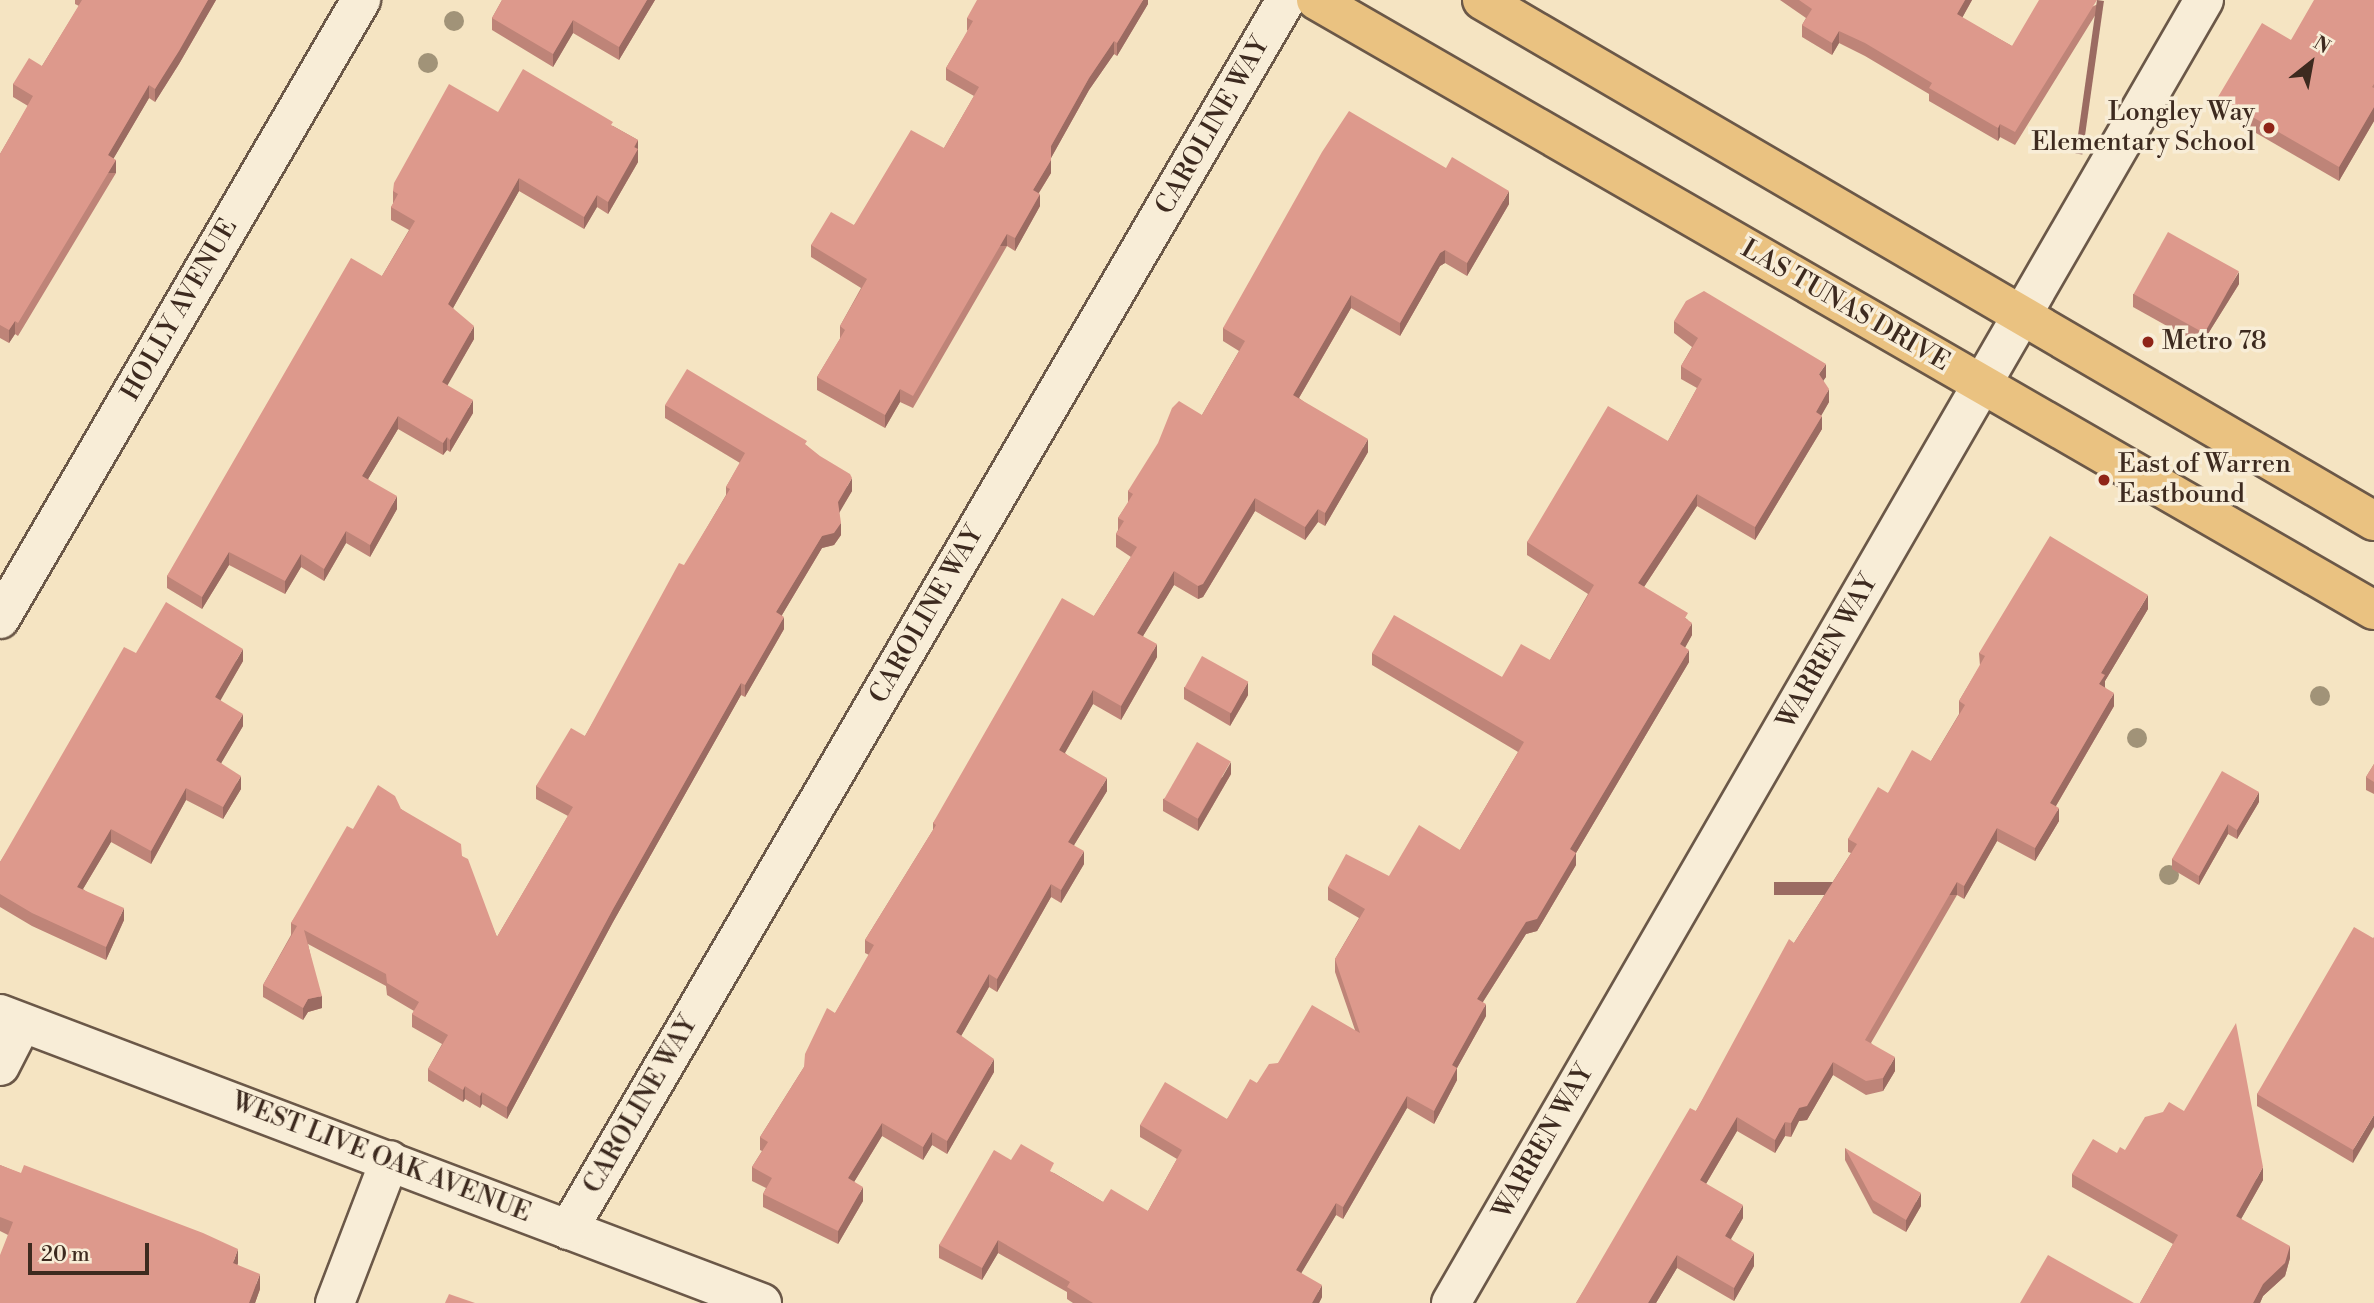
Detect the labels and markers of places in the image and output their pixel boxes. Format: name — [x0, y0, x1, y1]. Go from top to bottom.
place label: Longley Way Elementary School — [2032, 97, 2255, 158]
marker: Longley Way Elementary School — [2261, 120, 2277, 136]
place label: Metro 78 — [2162, 326, 2267, 358]
marker: Metro 78 — [2140, 334, 2156, 350]
place label: East of Warren Eastbound — [2118, 449, 2291, 510]
marker: East of Warren Eastbound — [2096, 472, 2112, 488]

